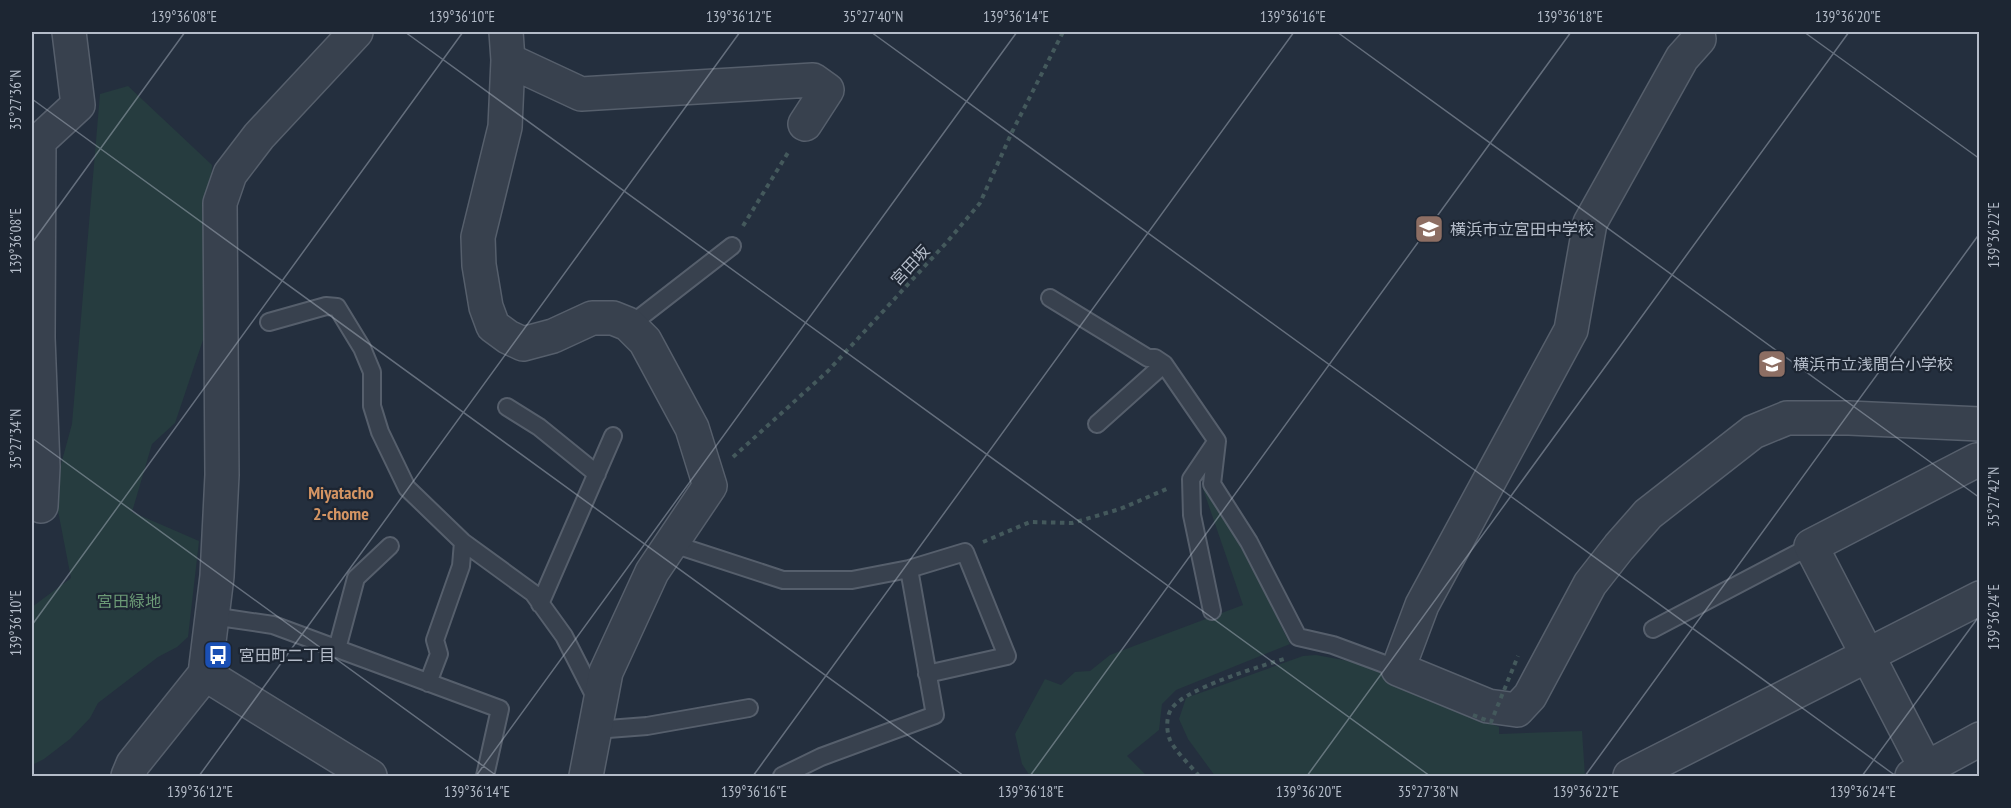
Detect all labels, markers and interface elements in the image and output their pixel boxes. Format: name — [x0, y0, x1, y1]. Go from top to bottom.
text: 139°36'08"E — [151, 7, 217, 26]
text: 139°36'10"E — [429, 7, 495, 26]
text: 139°36'12"E — [706, 7, 772, 26]
text: 35°27'40"N — [843, 7, 903, 26]
text: 139°36'14"E — [983, 7, 1049, 26]
text: 139°36'16"E — [1260, 7, 1326, 26]
text: 139°36'18"E — [1537, 7, 1603, 26]
text: 139°36'20"E — [1815, 7, 1881, 26]
text: 35°27'36"N — [6, 70, 25, 130]
text: 139°36'22"E — [1984, 202, 2003, 268]
text: 139°36'08"E — [6, 208, 25, 274]
school or university icon: 横浜市立宮田中学校 — [1413, 213, 1445, 245]
place label: 横浜市立宮田中学校 — [1450, 219, 1594, 239]
street label: 宮田坂 — [886, 241, 934, 289]
school or university icon: 横浜市立浅間台小学校 — [1756, 348, 1788, 380]
place label: 横浜市立浅間台小学校 — [1793, 354, 1953, 374]
text: 35°27'34"N — [6, 409, 25, 469]
text: 35°27'42"N — [1984, 467, 2003, 527]
district label: Miyatacho 2-chome — [308, 481, 374, 525]
text: 139°36'24"E — [1984, 584, 2003, 650]
text: 139°36'10"E — [6, 590, 25, 656]
park label: 宮田緑地 — [97, 591, 161, 611]
bus stop icon: 宮田町二丁目 — [202, 639, 234, 671]
place label: 宮田町二丁目 — [239, 645, 335, 665]
text: 139°36'12"E — [167, 782, 233, 801]
text: 139°36'14"E — [444, 782, 510, 801]
text: 139°36'16"E — [721, 782, 787, 801]
text: 139°36'18"E — [998, 782, 1064, 801]
text: 139°36'20"E — [1276, 782, 1342, 801]
text: 35°27'38"N — [1398, 782, 1458, 801]
text: 139°36'22"E — [1553, 782, 1619, 801]
text: 139°36'24"E — [1830, 782, 1896, 801]

